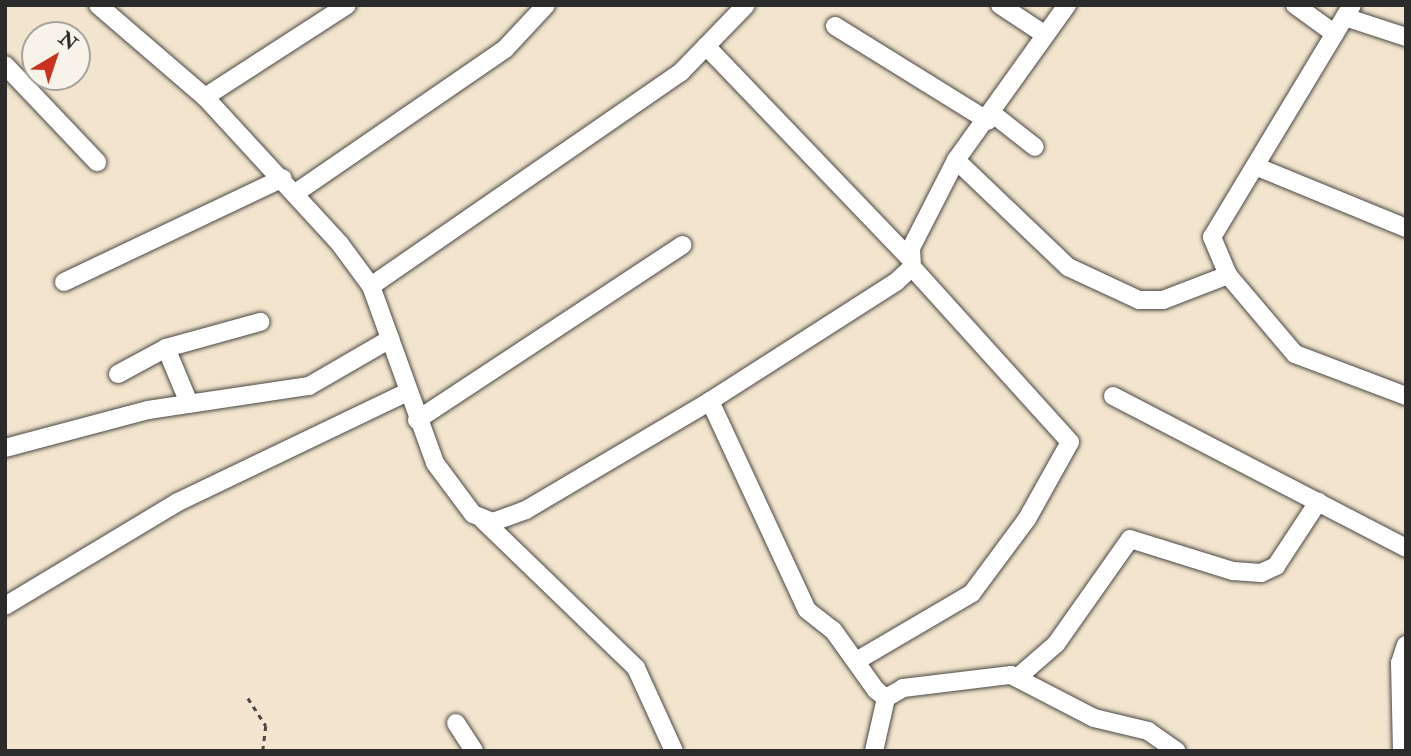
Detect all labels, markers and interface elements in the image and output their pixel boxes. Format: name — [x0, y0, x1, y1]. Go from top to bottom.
north arrow — [21, 21, 91, 91]
text: N — [54, 27, 82, 56]

